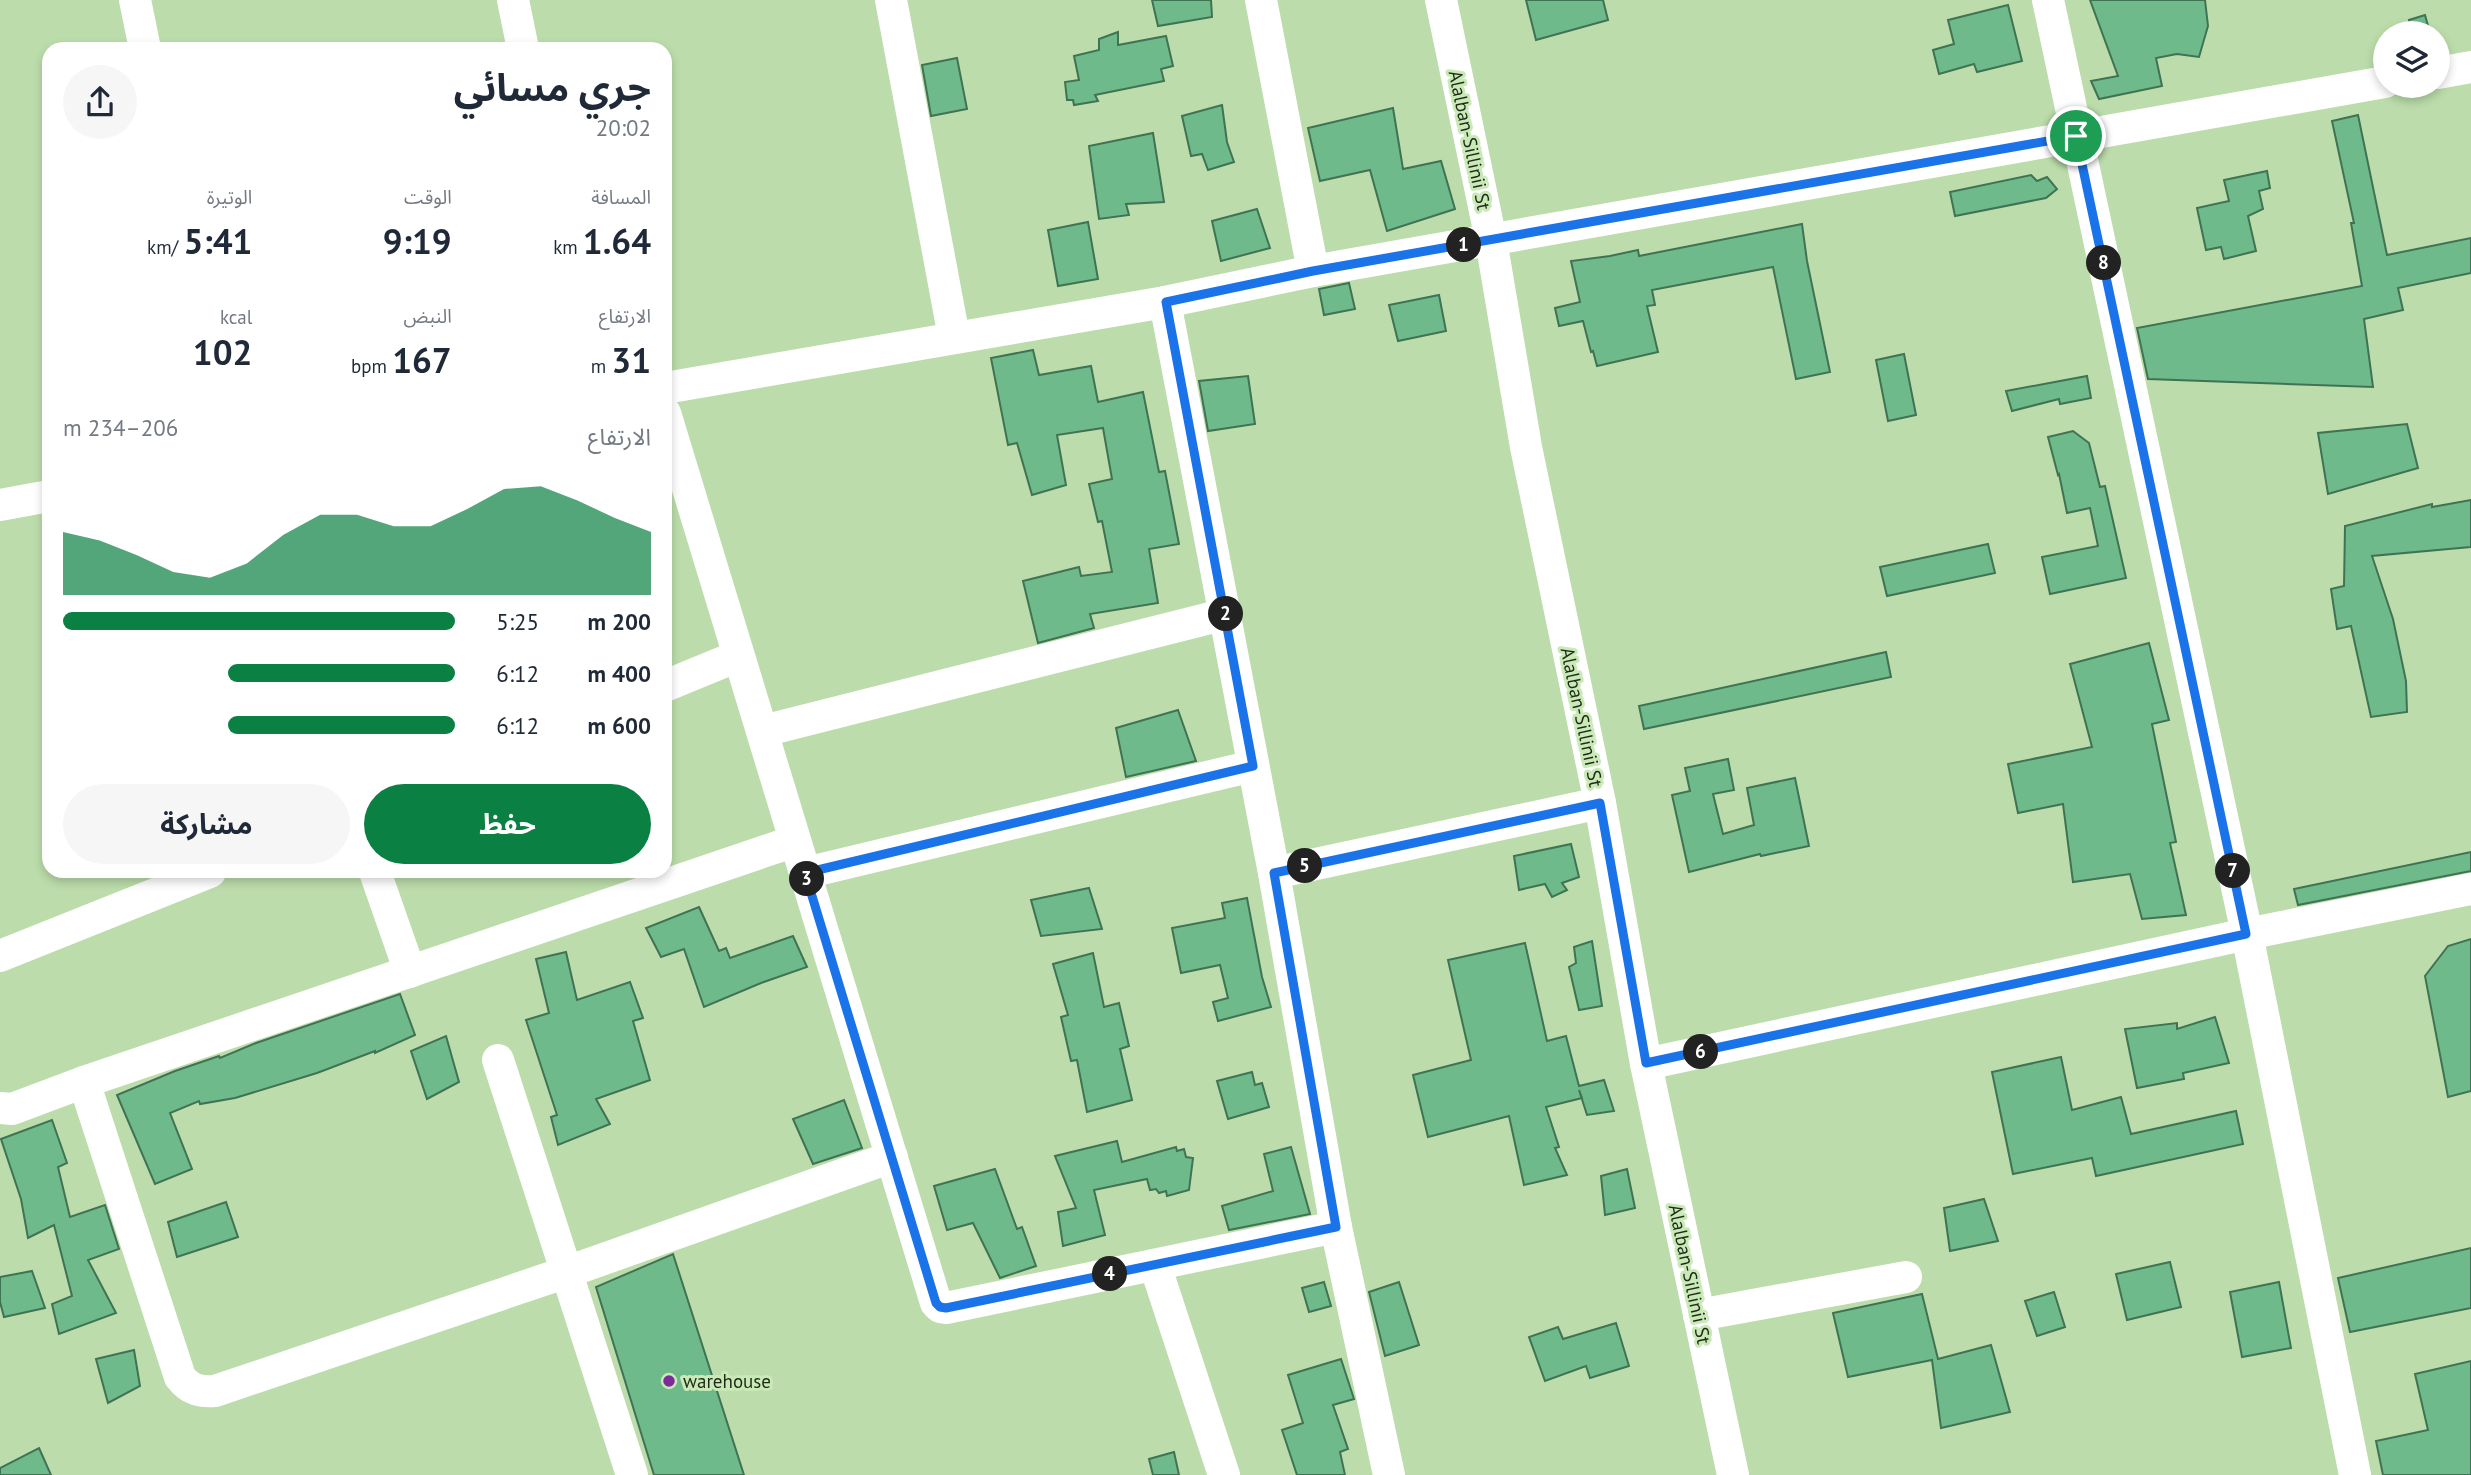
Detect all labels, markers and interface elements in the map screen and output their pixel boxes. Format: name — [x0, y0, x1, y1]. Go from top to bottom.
map controls — [2373, 21, 2450, 98]
button: layers — [2373, 21, 2450, 98]
text: جري مسائي — [454, 62, 651, 111]
button: share — [63, 65, 137, 139]
street label: Alalban-Sillinii St — [1443, 68, 1497, 213]
pin — [2046, 106, 2106, 166]
text: 20:02 — [596, 113, 651, 142]
icon: arrive — [2057, 117, 2095, 155]
text: الوتيرة — [207, 185, 252, 209]
text: الوقت — [404, 185, 452, 209]
text: المسافة — [591, 185, 651, 209]
text: 5:41 — [183, 218, 252, 264]
text: 9:19 — [383, 218, 452, 264]
text: 1.64 — [583, 218, 651, 264]
pin: 1 — [1446, 228, 1482, 262]
text: 1 — [1458, 232, 1469, 256]
text: /km — [147, 235, 183, 259]
text: km — [553, 235, 583, 259]
pin: 8 — [2086, 246, 2122, 280]
text: 8 — [2098, 250, 2109, 274]
text: النبض — [403, 304, 452, 328]
text: الارتفاع — [599, 304, 651, 328]
text: kcal — [220, 305, 252, 329]
text: 102 — [193, 329, 252, 375]
text: 167 — [392, 337, 452, 383]
text: 31 — [611, 337, 651, 383]
text: bpm — [351, 354, 392, 378]
text: m — [591, 354, 611, 378]
text: 206–234 m — [63, 413, 178, 442]
text: الارتفاع — [588, 422, 651, 451]
pin: 2 — [1208, 596, 1244, 632]
text: 2 — [1220, 601, 1231, 625]
text: 5:25 — [496, 607, 539, 636]
text: 200 m — [588, 607, 651, 636]
street label: Alalban-Sillinii St — [1555, 645, 1609, 790]
text: 6:12 — [496, 659, 539, 688]
text: 400 m — [588, 659, 651, 688]
text: 6:12 — [496, 711, 539, 740]
text: 600 m — [588, 711, 651, 740]
button: مشاركة — [63, 784, 350, 864]
button: حفظ — [364, 784, 651, 864]
pin: 5 — [1288, 848, 1322, 884]
text: 5 — [1299, 853, 1310, 877]
pin: 7 — [2216, 854, 2250, 888]
text: 7 — [2227, 858, 2238, 882]
pin: 3 — [790, 862, 824, 896]
text: 3 — [801, 866, 812, 890]
pin: 6 — [1684, 1034, 1718, 1070]
text: 6 — [1695, 1039, 1706, 1063]
street label: Alalban-Sillinii St — [1663, 1202, 1717, 1347]
pin: 4 — [1092, 1256, 1128, 1292]
text: 4 — [1104, 1261, 1115, 1285]
place label: warehouse — [683, 1369, 771, 1393]
marker: warehouse — [661, 1373, 677, 1389]

